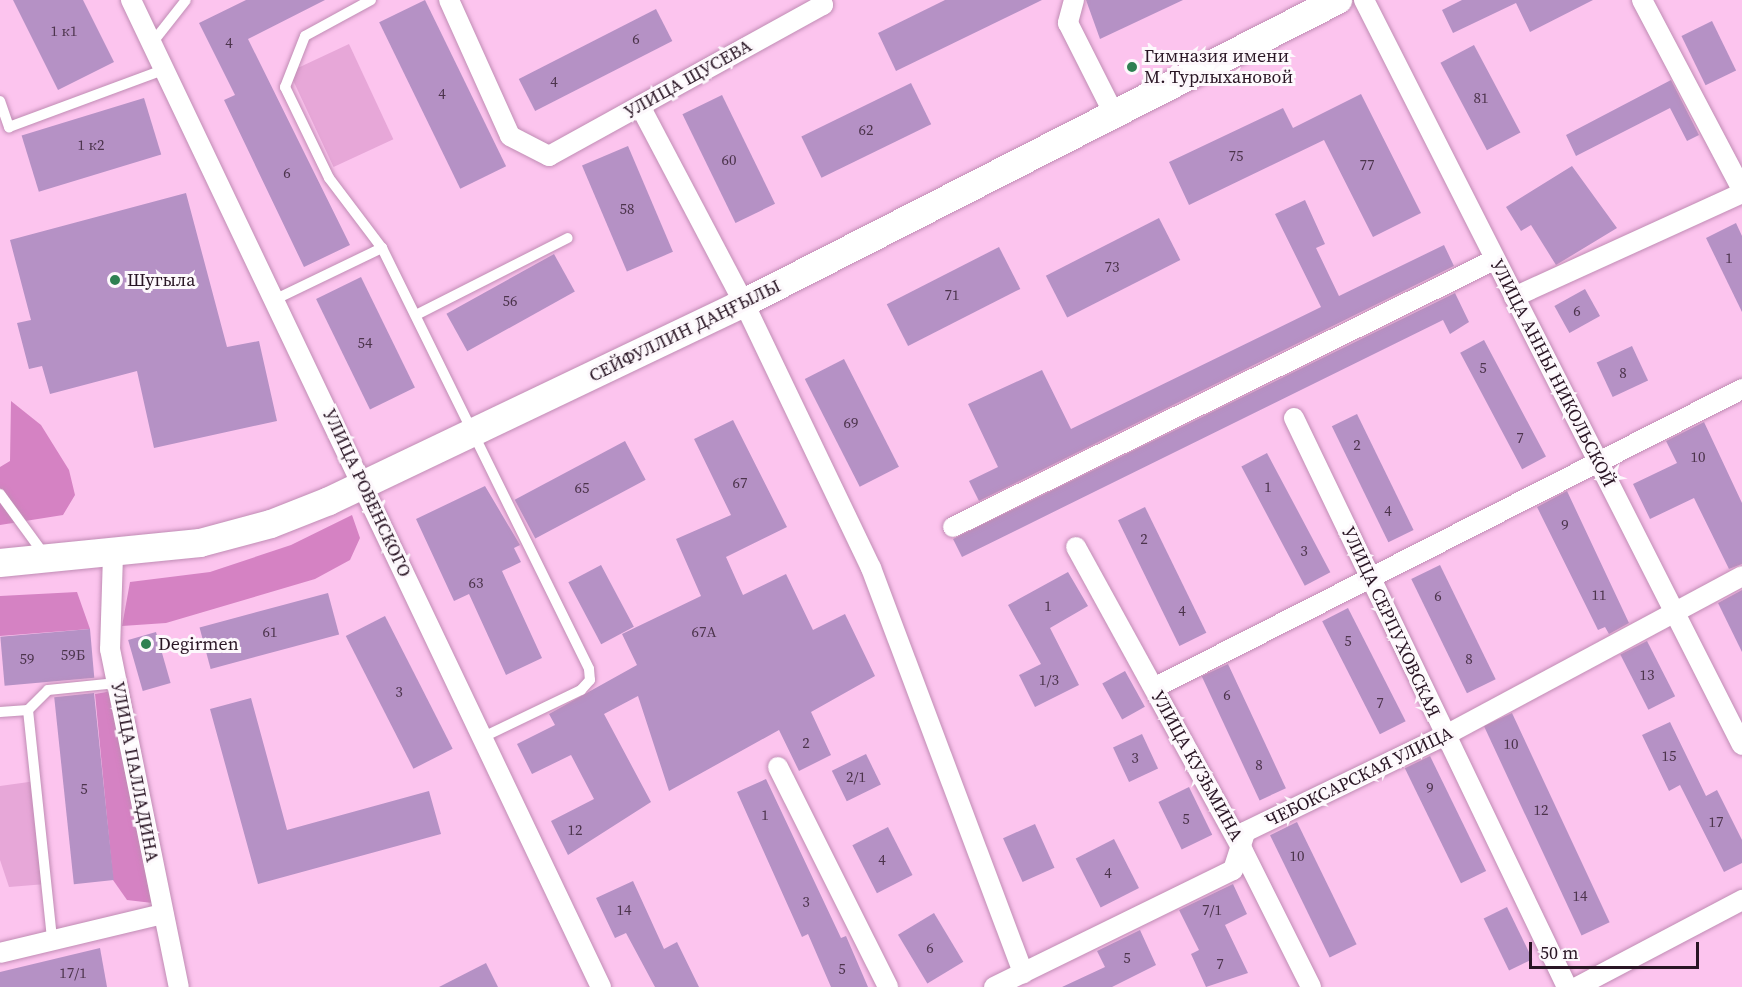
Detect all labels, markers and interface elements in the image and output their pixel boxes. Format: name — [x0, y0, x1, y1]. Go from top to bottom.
house number: 1 к1 — [51, 22, 77, 40]
house number: 6 — [632, 30, 640, 48]
house number: 4 — [225, 34, 233, 52]
street label: УЛИЦА ЩУСЕВА — [620, 35, 756, 123]
place label: Гимназия имени М. Турлыхановой — [1144, 46, 1293, 88]
marker: Гимназия имени М. Турлыхановой — [1125, 60, 1139, 74]
house number: 4 — [550, 73, 558, 91]
house number: 4 — [438, 85, 446, 103]
house number: 81 — [1474, 89, 1488, 107]
house number: 62 — [859, 121, 873, 139]
house number: 1 к2 — [78, 136, 104, 154]
house number: 75 — [1229, 147, 1243, 165]
house number: 60 — [722, 151, 736, 169]
house number: 77 — [1360, 156, 1374, 174]
house number: 6 — [283, 164, 291, 182]
house number: 58 — [620, 200, 634, 218]
house number: 1 — [1725, 249, 1733, 267]
street label: УЛИЦА АННЫ НИКОЛЬСКОЙ — [1486, 255, 1620, 491]
house number: 73 — [1105, 258, 1119, 276]
place label: Шугыла — [127, 269, 195, 291]
marker: Шугыла — [108, 273, 122, 287]
street label: СЕЙФУЛЛИН ДАҢҒЫЛЫ — [586, 275, 784, 387]
house number: 71 — [945, 286, 959, 304]
house number: 56 — [503, 292, 517, 310]
house number: 6 — [1573, 302, 1581, 320]
house number: 54 — [358, 334, 372, 352]
house number: 5 — [1479, 359, 1487, 377]
house number: 8 — [1619, 364, 1627, 382]
street label: УЛИЦА РОВЕНСКОГО — [318, 405, 416, 581]
house number: 69 — [844, 414, 858, 432]
house number: 7 — [1516, 429, 1524, 447]
house number: 2 — [1353, 436, 1361, 454]
house number: 10 — [1691, 448, 1705, 466]
house number: 67 — [733, 474, 747, 492]
house number: 1 — [1264, 478, 1272, 496]
house number: 65 — [575, 479, 589, 497]
house number: 4 — [1384, 502, 1392, 520]
house number: 9 — [1561, 516, 1569, 534]
street label: УЛИЦА СЕРПУХОВСКАЯ — [1337, 523, 1445, 721]
house number: 2 — [1140, 530, 1148, 548]
house number: 3 — [1300, 542, 1308, 560]
house number: 63 — [469, 574, 483, 592]
house number: 11 — [1592, 586, 1606, 604]
house number: 6 — [1434, 587, 1442, 605]
house number: 1 — [1044, 597, 1052, 615]
house number: 4 — [1178, 602, 1186, 620]
house number: 61 — [263, 623, 277, 641]
house number: 67А — [692, 623, 716, 641]
house number: 5 — [1344, 632, 1352, 650]
place label: Degirmen — [158, 633, 239, 655]
marker: Degirmen — [139, 637, 153, 651]
house number: 59Б — [61, 646, 85, 664]
house number: 59 — [20, 650, 34, 668]
house number: 8 — [1465, 650, 1473, 668]
house number: 13 — [1640, 666, 1654, 684]
house number: 1/3 — [1039, 671, 1059, 689]
street label: УЛИЦА ПАЛЛАДИНА — [107, 680, 163, 864]
house number: 3 — [395, 683, 403, 701]
house number: 6 — [1223, 686, 1231, 704]
street label: УЛИЦА КУЗЬМИНА — [1147, 687, 1247, 845]
house number: 7 — [1376, 694, 1384, 712]
street label: ЧЕБОКСАРСКАЯ УЛИЦА — [1262, 722, 1456, 832]
house number: 2 — [802, 734, 810, 752]
house number: 10 — [1504, 735, 1518, 753]
house number: 15 — [1662, 747, 1676, 765]
house number: 3 — [1131, 749, 1139, 767]
house number: 8 — [1255, 756, 1263, 774]
house number: 2/1 — [846, 768, 866, 786]
house number: 9 — [1426, 779, 1434, 797]
house number: 5 — [80, 780, 88, 798]
house number: 12 — [1534, 801, 1548, 819]
house number: 1 — [761, 806, 769, 824]
house number: 5 — [1182, 810, 1190, 828]
house number: 17 — [1709, 813, 1723, 831]
house number: 12 — [568, 821, 582, 839]
house number: 10 — [1290, 847, 1304, 865]
house number: 4 — [878, 851, 886, 869]
house number: 4 — [1104, 864, 1112, 882]
house number: 14 — [1573, 887, 1587, 905]
house number: 3 — [802, 893, 810, 911]
house number: 14 — [617, 901, 631, 919]
house number: 7/1 — [1202, 901, 1222, 919]
scale bar — [1532, 930, 1702, 968]
house number: 6 — [926, 939, 934, 957]
text: 50 m — [1540, 940, 1578, 965]
house number: 5 — [1123, 949, 1131, 967]
house number: 7 — [1216, 955, 1224, 973]
house number: 5 — [838, 960, 846, 978]
house number: 17/1 — [59, 964, 87, 982]

